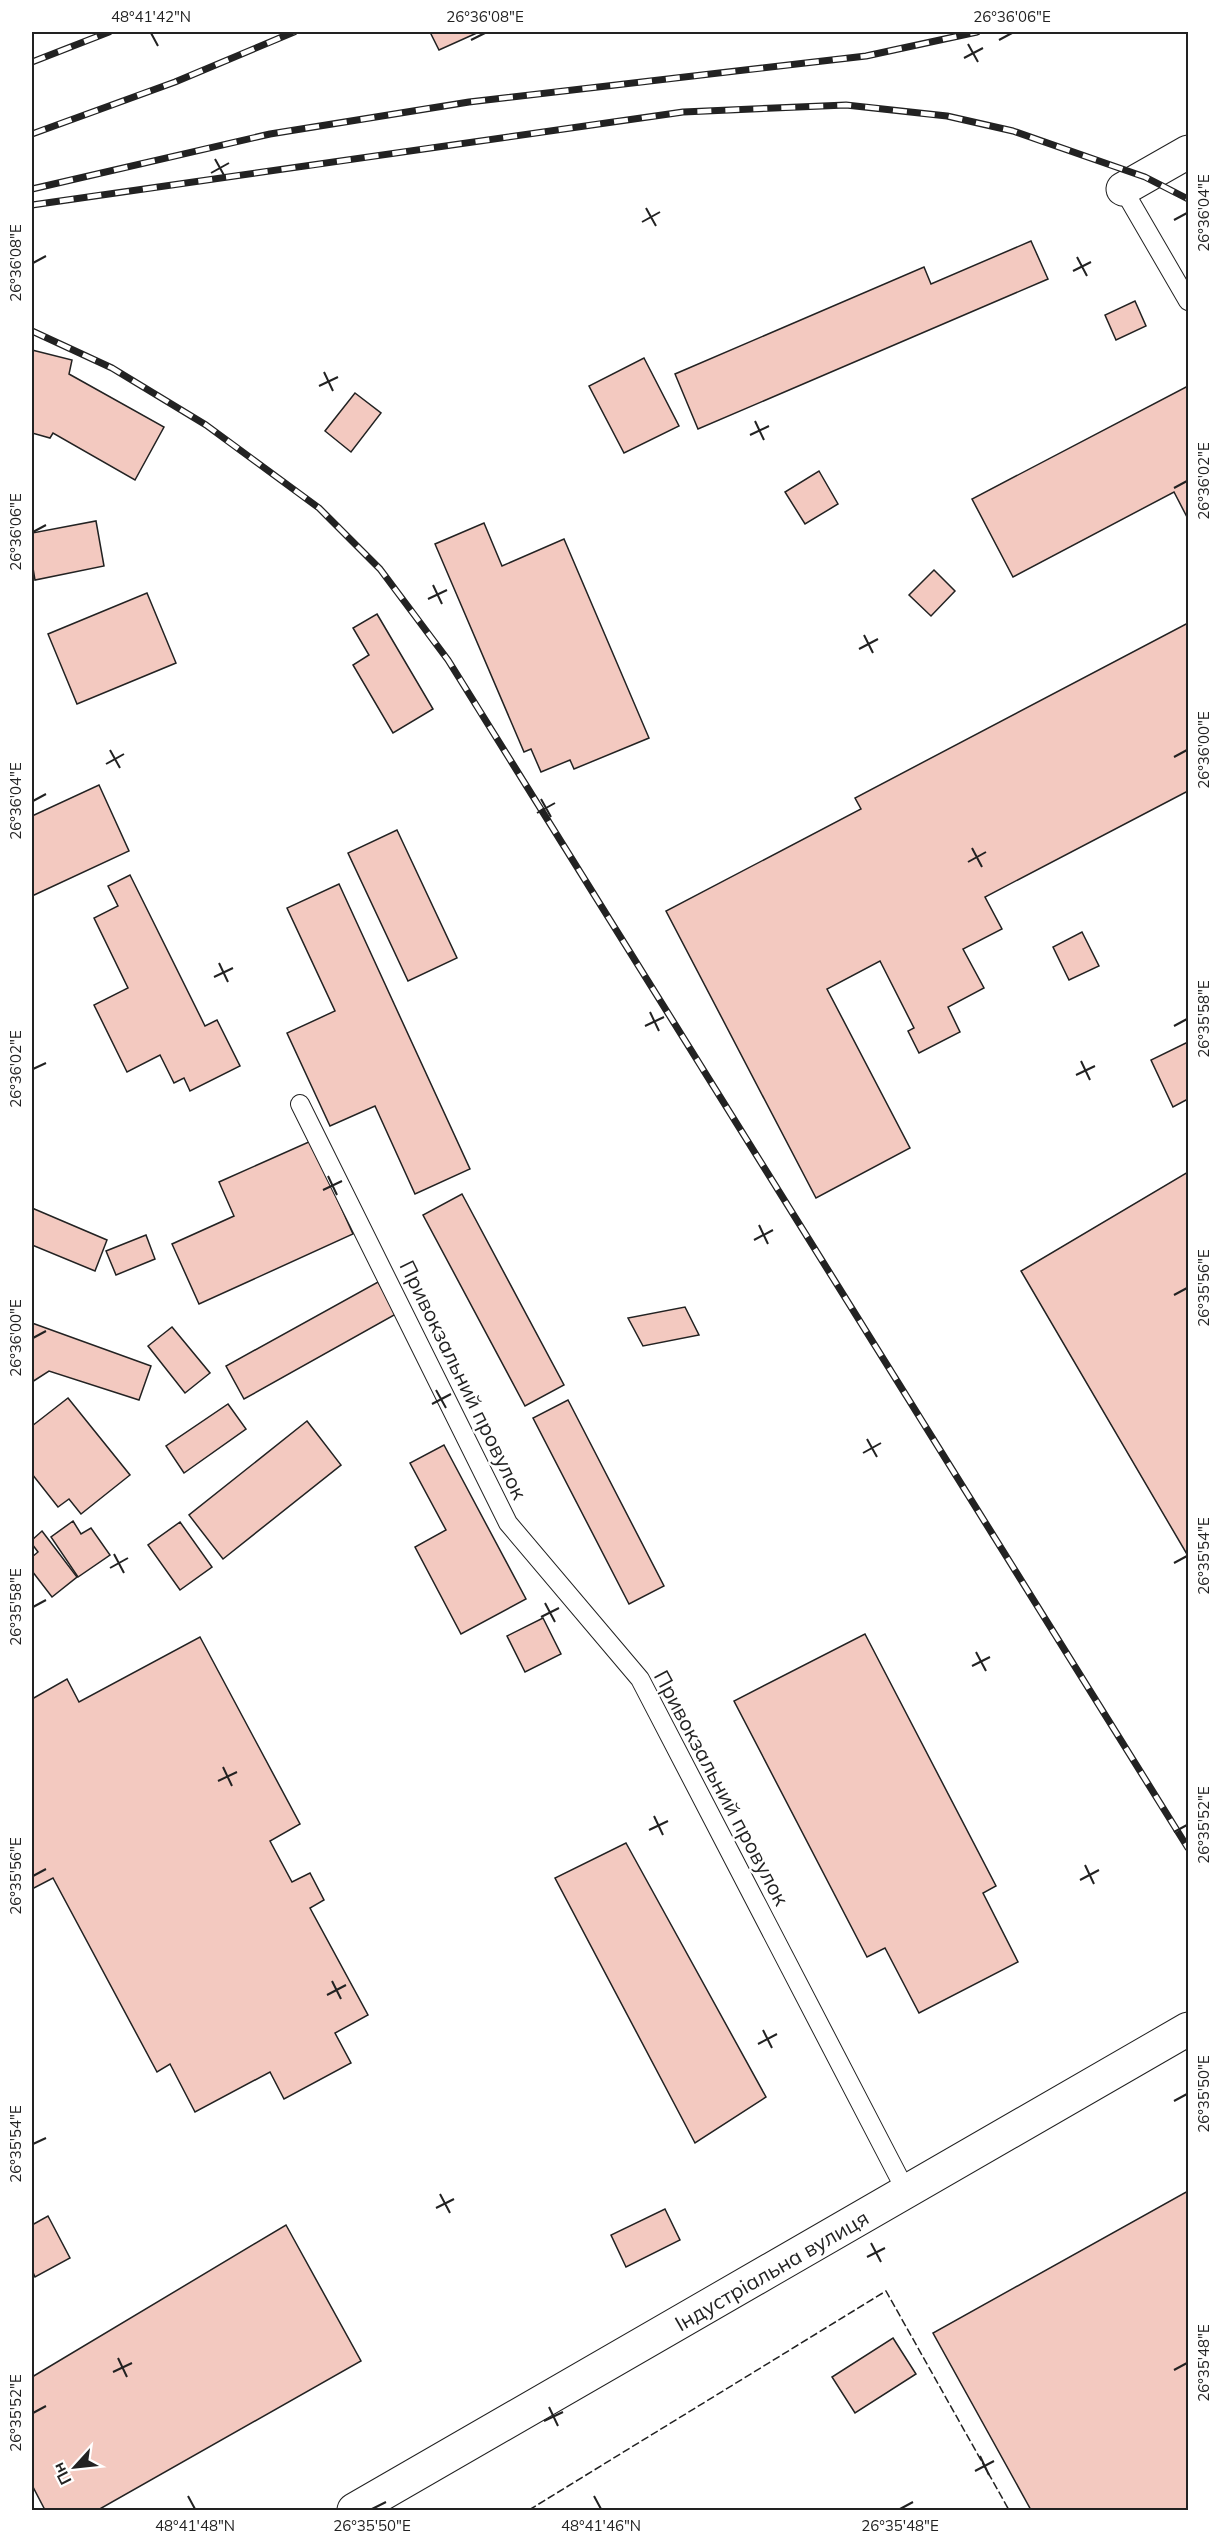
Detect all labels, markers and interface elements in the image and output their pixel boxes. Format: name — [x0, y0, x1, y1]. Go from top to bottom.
text: 48°41'42"N — [111, 7, 191, 26]
text: 26°36'08"E — [446, 7, 524, 26]
text: 26°36'06"E — [973, 7, 1051, 26]
text: 26°36'04"E — [1194, 174, 1213, 252]
text: 26°36'08"E — [6, 224, 25, 302]
text: 26°36'02"E — [1194, 442, 1213, 520]
text: 26°36'06"E — [6, 493, 25, 571]
text: 26°36'00"E — [1194, 711, 1213, 789]
text: 26°36'04"E — [6, 762, 25, 840]
text: 26°35'58"E — [1194, 980, 1213, 1058]
text: 26°36'02"E — [6, 1030, 25, 1108]
text: 26°35'56"E — [1194, 1249, 1213, 1327]
street label: Привокзальний провулок — [395, 1256, 533, 1504]
text: 26°36'00"E — [6, 1299, 25, 1377]
text: 26°35'54"E — [1194, 1517, 1213, 1595]
text: 26°35'58"E — [6, 1568, 25, 1646]
street label: Привокзальний провулок — [649, 1665, 795, 1910]
text: 26°35'52"E — [1194, 1786, 1213, 1864]
text: 26°35'56"E — [6, 1837, 25, 1915]
text: 26°35'50"E — [1194, 2055, 1213, 2133]
text: 26°35'54"E — [6, 2105, 25, 2183]
street label: Індустріальна вулиця — [670, 2204, 873, 2336]
text: 26°35'48"E — [1194, 2324, 1213, 2402]
text: 26°35'52"E — [6, 2374, 25, 2452]
north arrow — [45, 2437, 105, 2497]
text: Пн — [48, 2459, 76, 2488]
text: 48°41'48"N — [155, 2516, 235, 2535]
text: 26°35'50"E — [333, 2516, 411, 2535]
text: 48°41'46"N — [561, 2516, 641, 2535]
text: 26°35'48"E — [861, 2516, 939, 2535]

